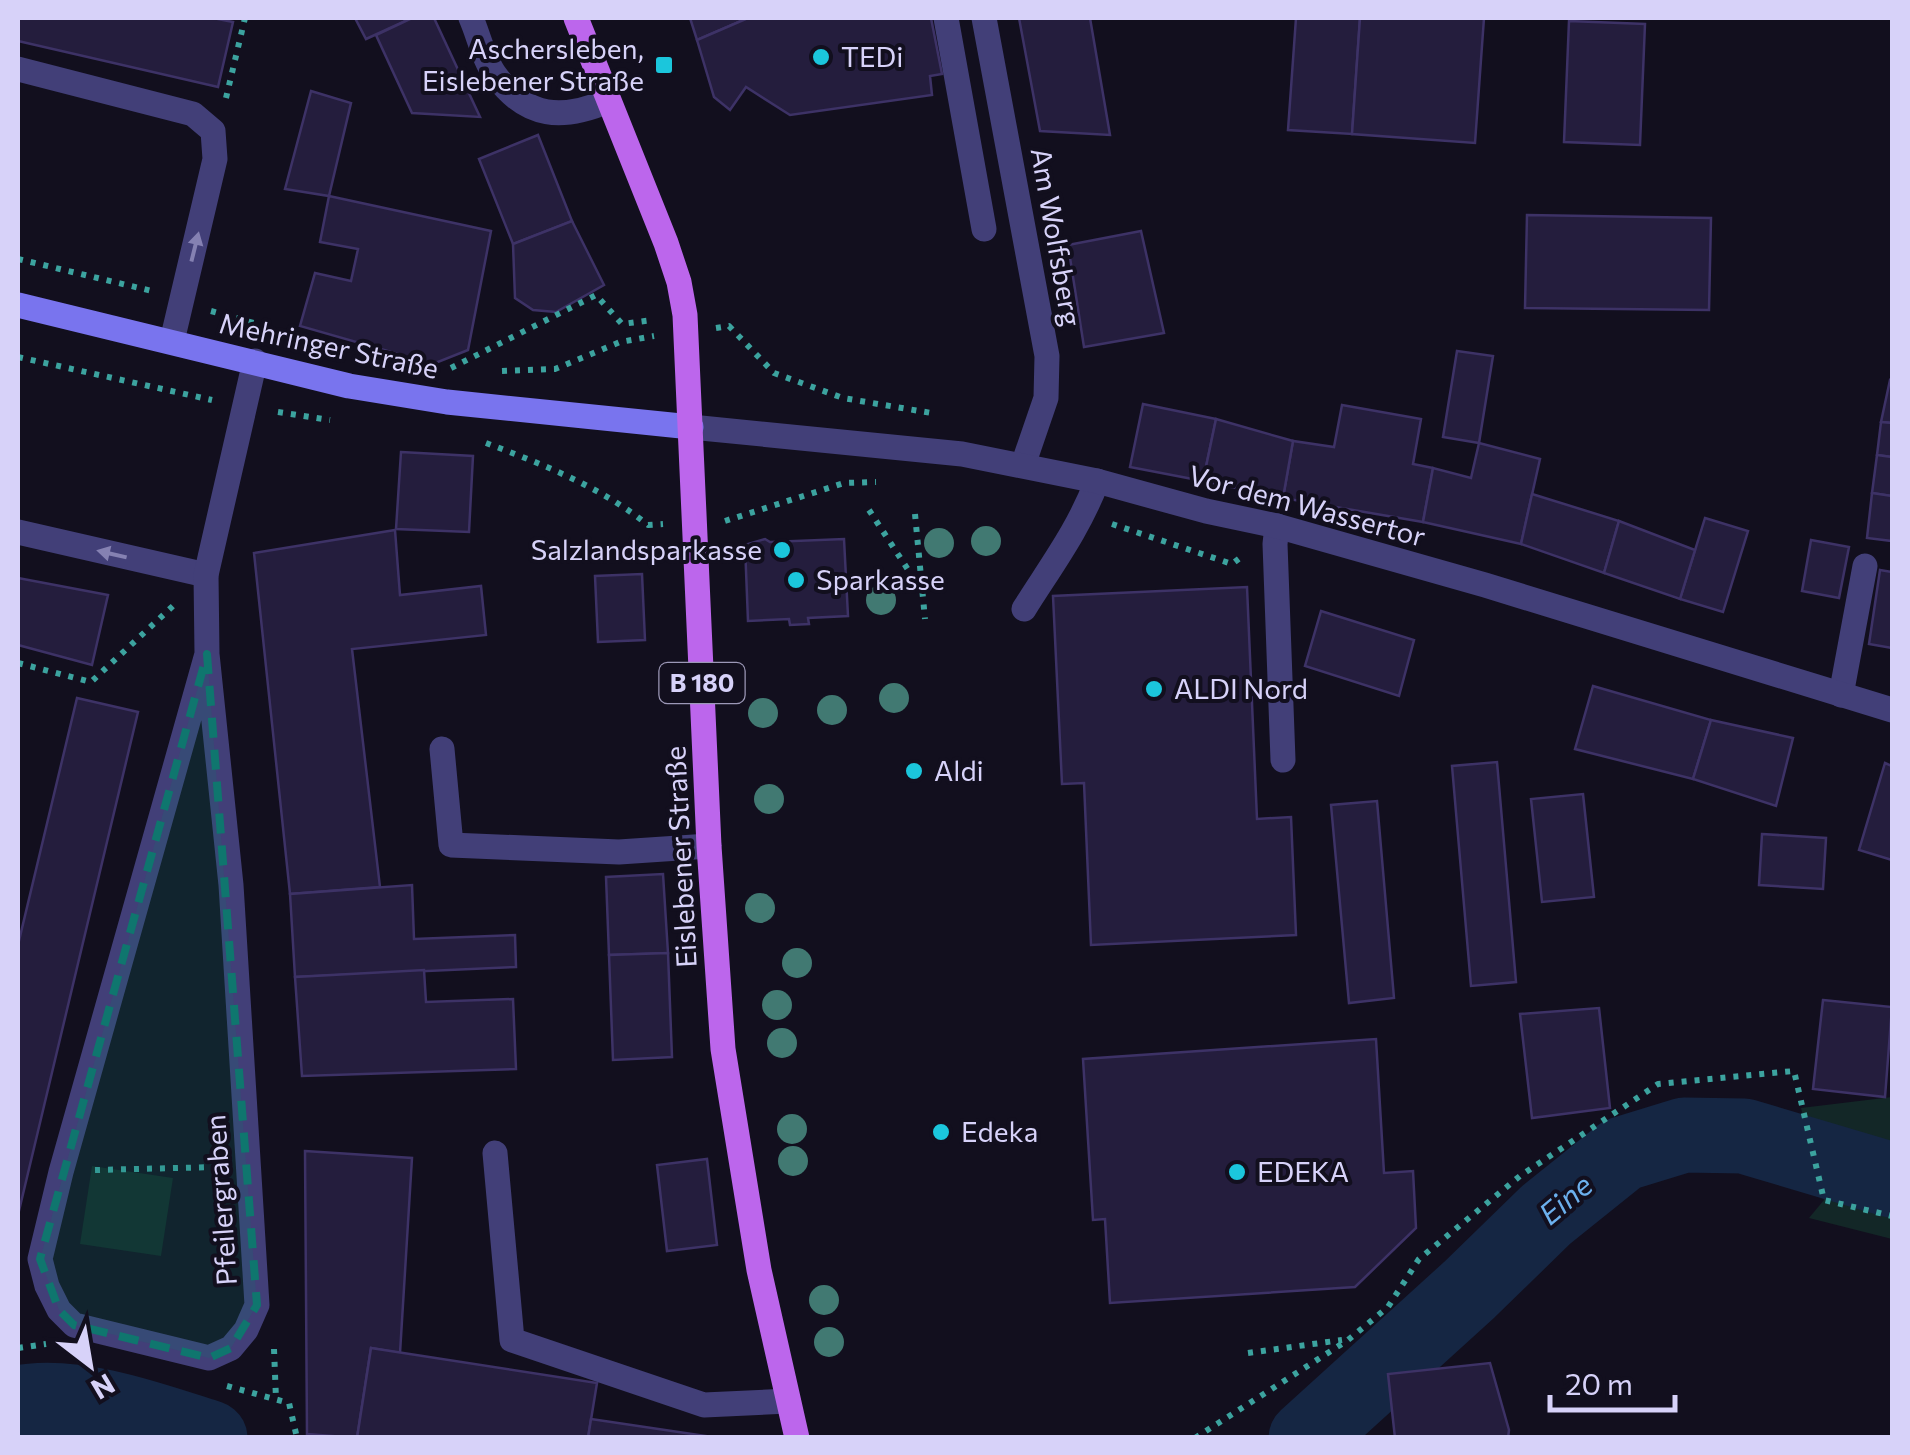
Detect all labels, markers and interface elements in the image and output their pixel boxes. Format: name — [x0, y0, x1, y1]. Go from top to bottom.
place label: Aschersleben, Eislebener Straße — [422, 31, 644, 97]
place label: TEDi — [841, 39, 903, 73]
marker: TEDi — [810, 46, 832, 68]
marker: Aschersleben, Eislebener Straße — [653, 54, 675, 76]
street label: Am Wolfsberg — [1025, 145, 1089, 329]
one-way arrow — [187, 231, 203, 262]
street label: Mehringer Straße — [217, 305, 442, 385]
street label: Vor dem Wassertor — [1185, 457, 1429, 553]
place label: Salzlandsparkasse — [531, 532, 762, 566]
marker: Salzlandsparkasse — [771, 539, 793, 561]
one-way arrow — [96, 546, 127, 561]
place label: Sparkasse — [816, 562, 945, 596]
marker: Sparkasse — [785, 569, 807, 591]
road number: B 180 — [660, 663, 744, 703]
place label: ALDI Nord — [1174, 671, 1308, 705]
marker: ALDI Nord — [1143, 678, 1165, 700]
street label: Eislebener Straße — [657, 745, 703, 969]
place label: Aldi — [934, 753, 984, 787]
marker: Aldi — [903, 760, 925, 782]
street label: Pfeilergraben — [197, 1114, 243, 1287]
place label: Edeka — [961, 1114, 1038, 1148]
marker: Edeka — [930, 1121, 952, 1143]
place label: EDEKA — [1257, 1154, 1349, 1188]
marker: EDEKA — [1226, 1161, 1248, 1183]
water label: Eine — [1530, 1165, 1599, 1231]
north arrow — [40, 1315, 140, 1415]
scale bar — [1550, 1350, 1675, 1412]
text: 20 m — [1565, 1364, 1633, 1401]
text: N — [86, 1367, 121, 1407]

